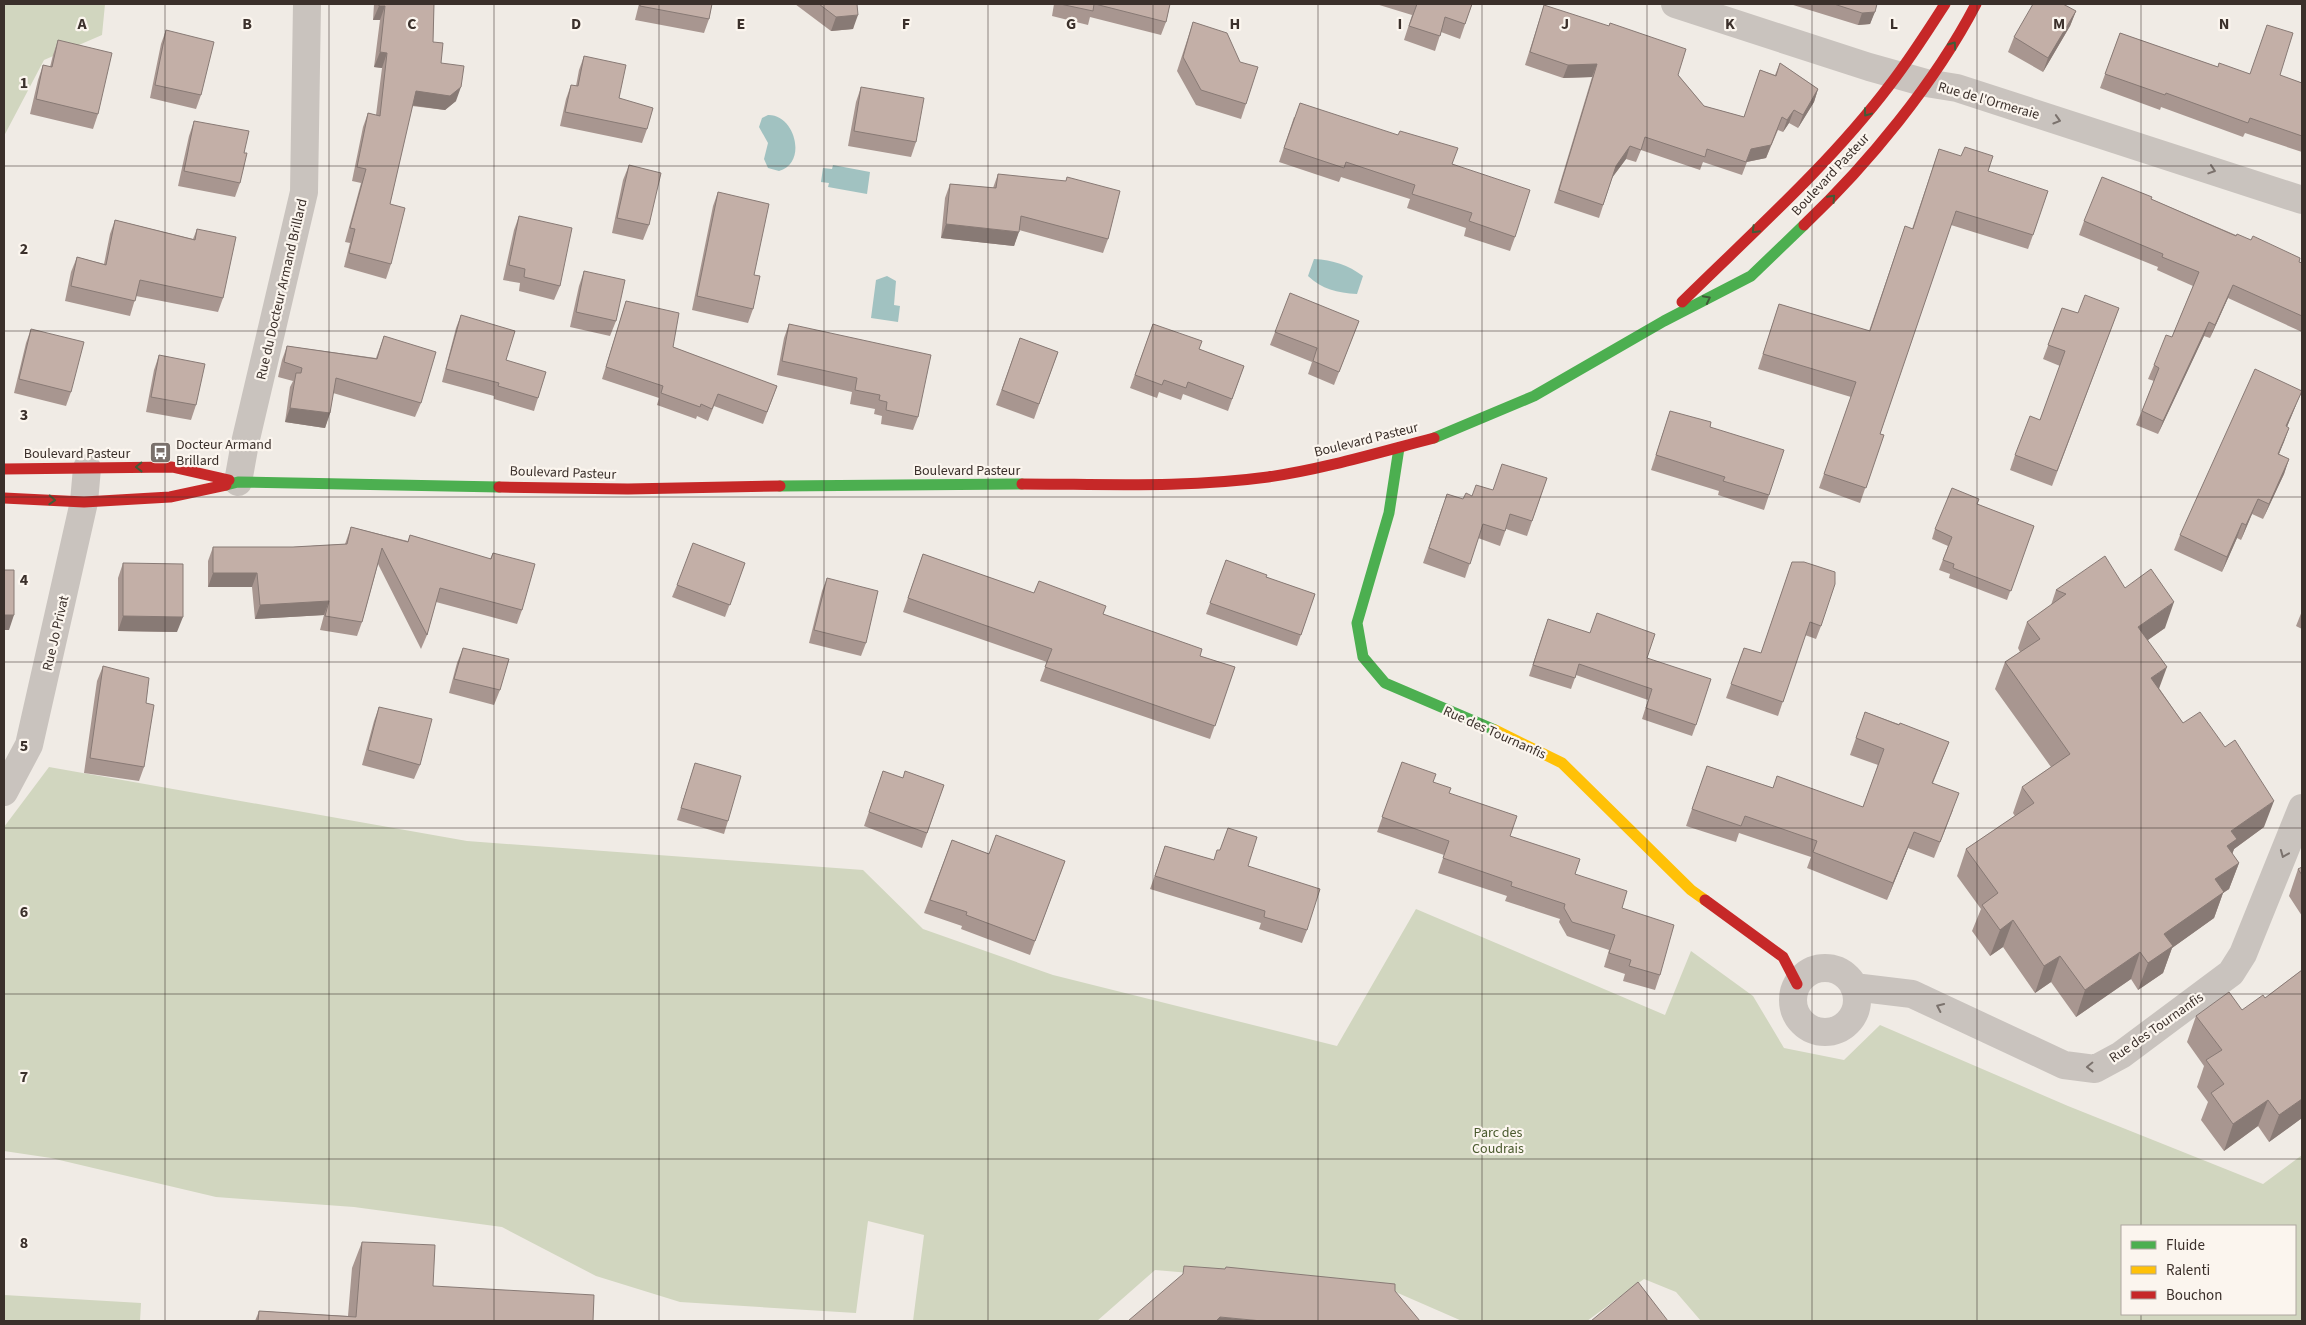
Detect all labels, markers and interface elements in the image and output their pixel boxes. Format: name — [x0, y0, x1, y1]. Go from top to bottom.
text: A — [76, 13, 87, 35]
text: B — [242, 13, 252, 35]
text: C — [407, 13, 417, 35]
text: D — [571, 13, 581, 35]
text: E — [737, 13, 745, 35]
text: F — [902, 13, 910, 35]
text: G — [1066, 13, 1076, 35]
text: H — [1230, 13, 1240, 35]
text: I — [1398, 13, 1402, 35]
text: J — [1561, 13, 1569, 35]
text: K — [1725, 13, 1735, 35]
text: L — [1890, 13, 1898, 35]
text: M — [2053, 13, 2065, 35]
text: N — [2219, 13, 2229, 35]
one-way arrow — [1947, 41, 1956, 50]
text: 1 — [20, 72, 28, 94]
street label: Rue de l'Ormeraie — [1936, 77, 2042, 125]
one-way arrow — [1864, 107, 1873, 117]
one-way arrow — [2053, 114, 2061, 124]
street label: Boulevard Pasteur — [1787, 129, 1874, 220]
one-way arrow — [2207, 164, 2216, 174]
one-way arrow — [1826, 194, 1835, 203]
street label: Rue du Docteur Armand Brillard — [251, 197, 313, 382]
one-way arrow — [1751, 225, 1760, 234]
text: 2 — [20, 238, 28, 260]
one-way arrow — [1702, 295, 1711, 305]
text: 3 — [20, 404, 28, 426]
street label: Boulevard Pasteur — [1312, 417, 1420, 463]
place label: Docteur Armand Brillard — [176, 435, 272, 471]
bus stop icon: Docteur Armand Brillard — [148, 440, 172, 464]
street label: Boulevard Pasteur — [24, 444, 130, 464]
street label: Boulevard Pasteur — [509, 461, 617, 485]
street label: Boulevard Pasteur — [914, 461, 1020, 481]
one-way arrow — [134, 462, 142, 473]
one-way arrow — [49, 495, 57, 506]
text: 4 — [20, 569, 29, 591]
street label: Rue Jo Privat — [38, 593, 74, 673]
street label: Rue des Tournanfis — [1440, 701, 1550, 765]
text: 5 — [20, 735, 28, 757]
one-way arrow — [2280, 849, 2290, 858]
text: 6 — [20, 901, 28, 923]
street label: Rue des Tournanfis — [2105, 988, 2208, 1068]
one-way arrow — [1936, 1003, 1945, 1013]
one-way arrow — [2085, 1062, 2093, 1072]
text: 7 — [20, 1066, 28, 1088]
park label: Parc des Coudrais — [1472, 1123, 1524, 1159]
legend — [2121, 1225, 2296, 1315]
text: 8 — [20, 1232, 28, 1254]
text: Fluide — [2166, 1235, 2205, 1256]
text: Ralenti — [2166, 1260, 2210, 1281]
text: Bouchon — [2166, 1285, 2222, 1306]

